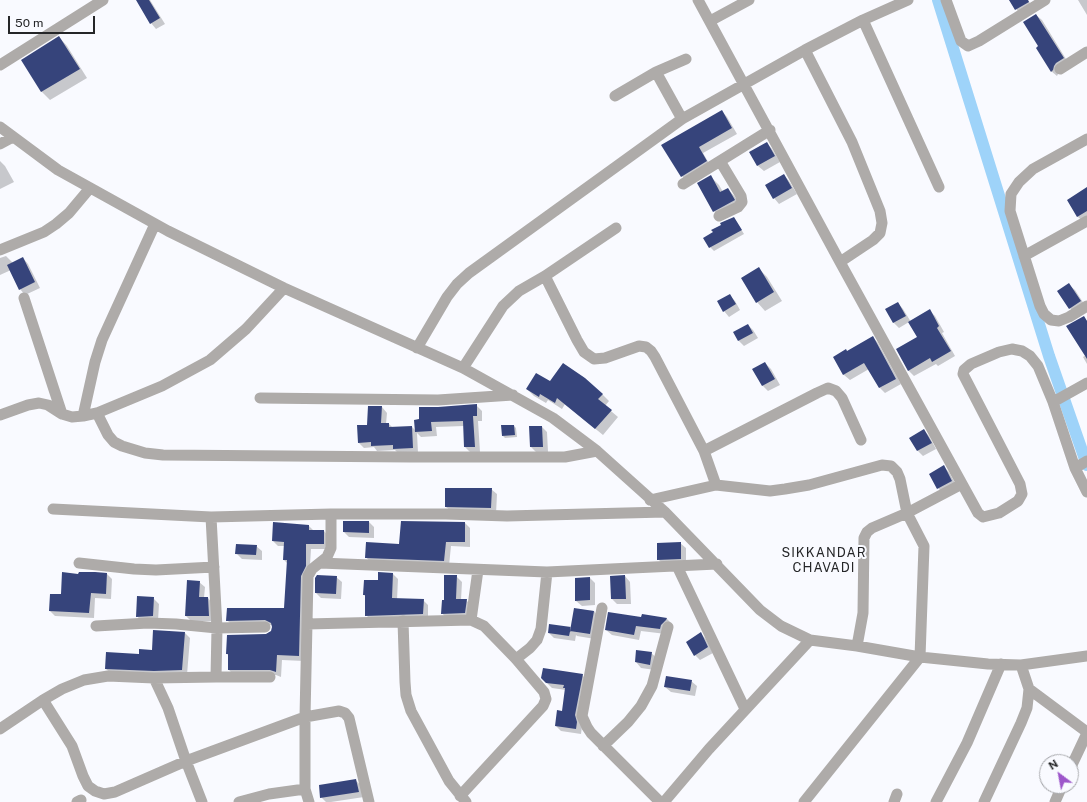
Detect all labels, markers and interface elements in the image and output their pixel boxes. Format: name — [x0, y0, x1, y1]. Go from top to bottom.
scale bar — [10, 8, 97, 34]
text: 50 m — [15, 16, 43, 30]
district label: SIKKANDAR CHAVADI — [782, 545, 866, 576]
north arrow — [1039, 754, 1079, 794]
text: N — [1046, 757, 1060, 772]

